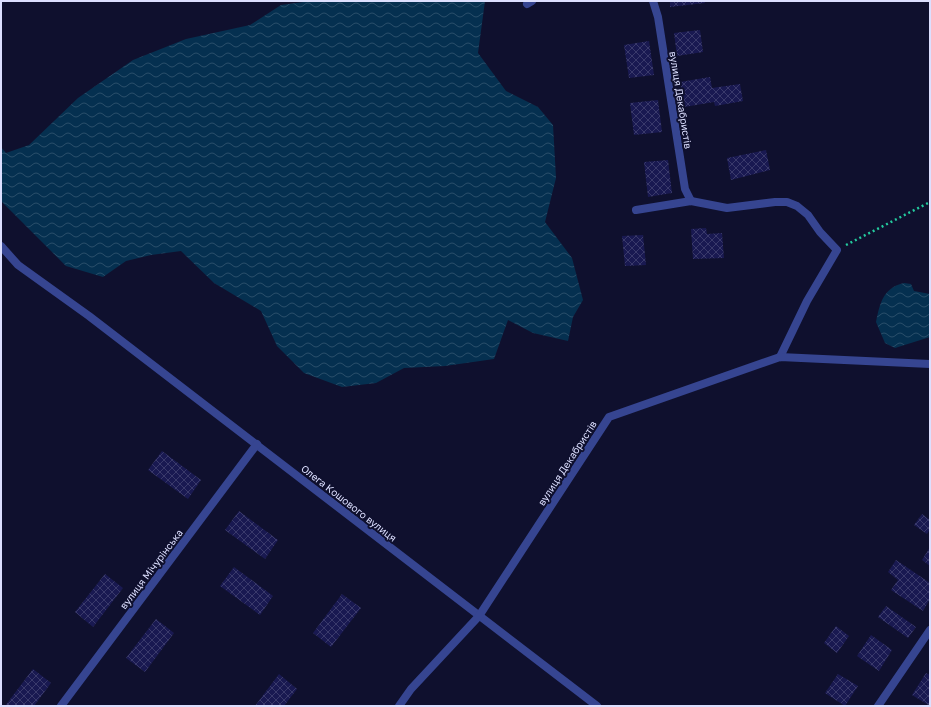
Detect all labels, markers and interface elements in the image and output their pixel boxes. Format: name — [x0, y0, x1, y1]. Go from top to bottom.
street label: вулиця Декабристів — [667, 50, 695, 150]
street label: вулиця Декабристів — [535, 418, 599, 508]
street label: Олега Кошового вулиця — [299, 462, 399, 544]
street label: вулиця Мічурінська — [117, 527, 185, 611]

